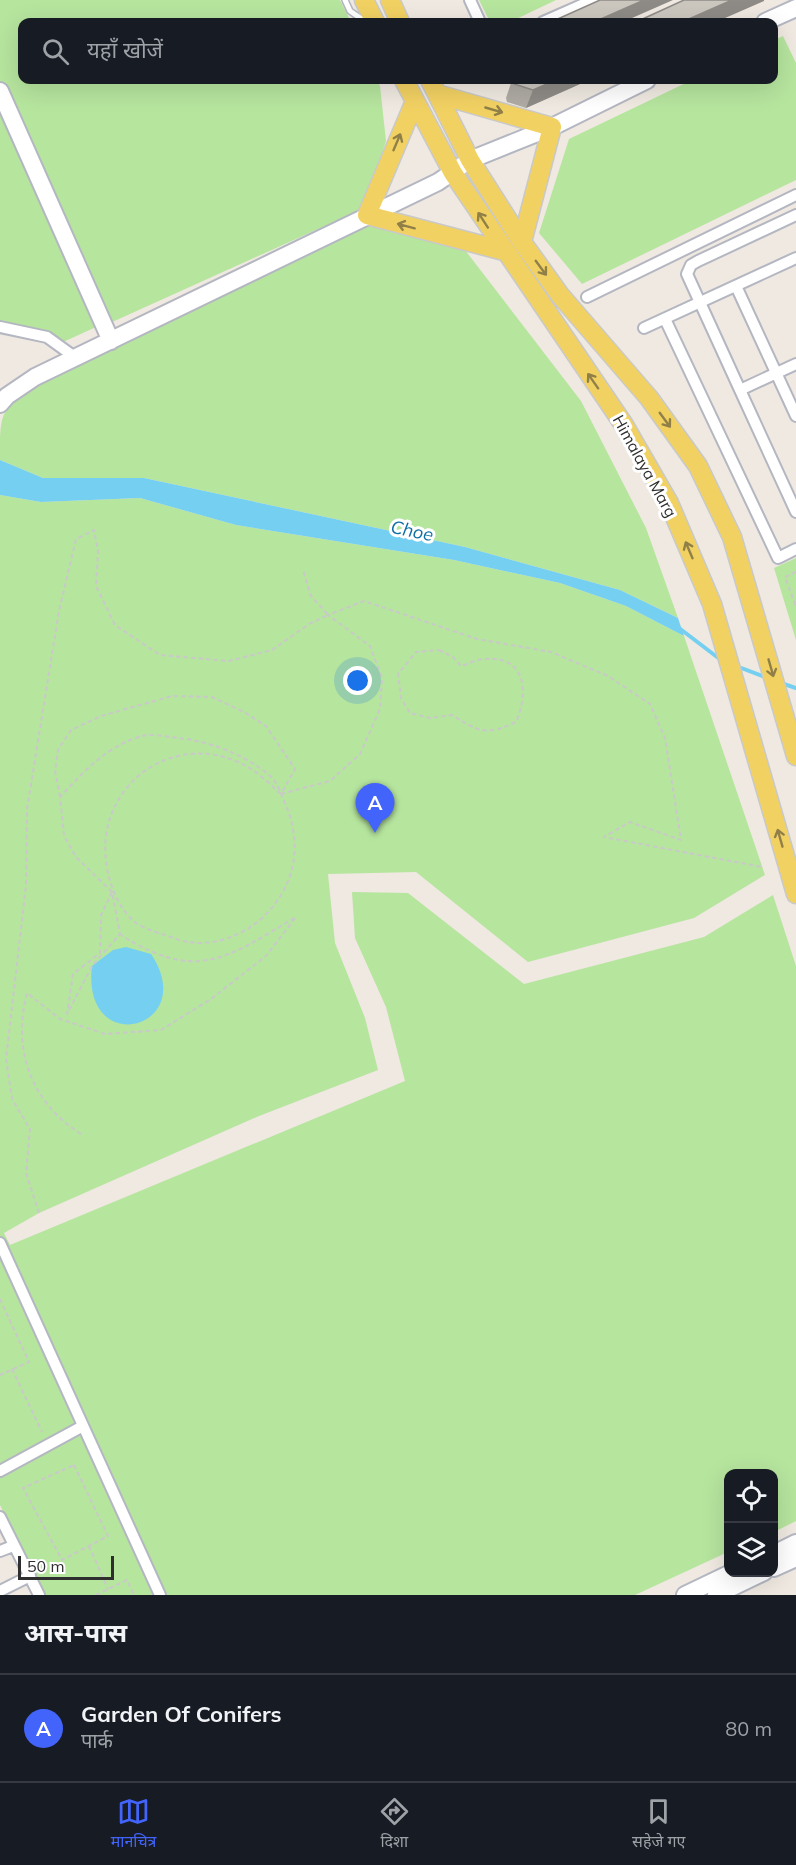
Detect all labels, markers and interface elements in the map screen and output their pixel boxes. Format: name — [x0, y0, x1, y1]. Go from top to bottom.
search box — [18, 18, 778, 84]
icon: search — [39, 35, 72, 68]
text: यहाँ खोजें — [87, 36, 163, 64]
one-way arrow — [484, 105, 503, 116]
one-way arrow — [393, 133, 404, 151]
one-way arrow — [477, 212, 489, 229]
one-way arrow — [397, 219, 416, 231]
one-way arrow — [535, 260, 547, 276]
one-way arrow — [587, 373, 599, 389]
street label: Himalaya Marg — [609, 411, 681, 521]
one-way arrow — [659, 412, 671, 428]
water label: Choe — [389, 515, 436, 546]
one-way arrow — [683, 541, 694, 560]
one-way arrow — [766, 659, 777, 678]
your location — [343, 666, 372, 695]
pin: A — [356, 784, 394, 833]
one-way arrow — [773, 829, 785, 848]
map controls — [724, 1469, 778, 1577]
button: locate — [724, 1469, 778, 1523]
button: layers — [724, 1523, 778, 1577]
scale bar — [18, 1553, 114, 1580]
text: 50 m — [27, 1556, 64, 1576]
text: आस-पास — [24, 1616, 127, 1649]
text: Garden Of Conifers — [81, 1700, 282, 1728]
text: A — [36, 1716, 51, 1741]
text: 80 m — [725, 1716, 772, 1741]
text: पार्क — [81, 1728, 113, 1753]
tab: मानचित्र — [111, 1795, 156, 1854]
tab: दिशा — [378, 1795, 411, 1854]
tab: सहेजे गए — [632, 1795, 685, 1854]

